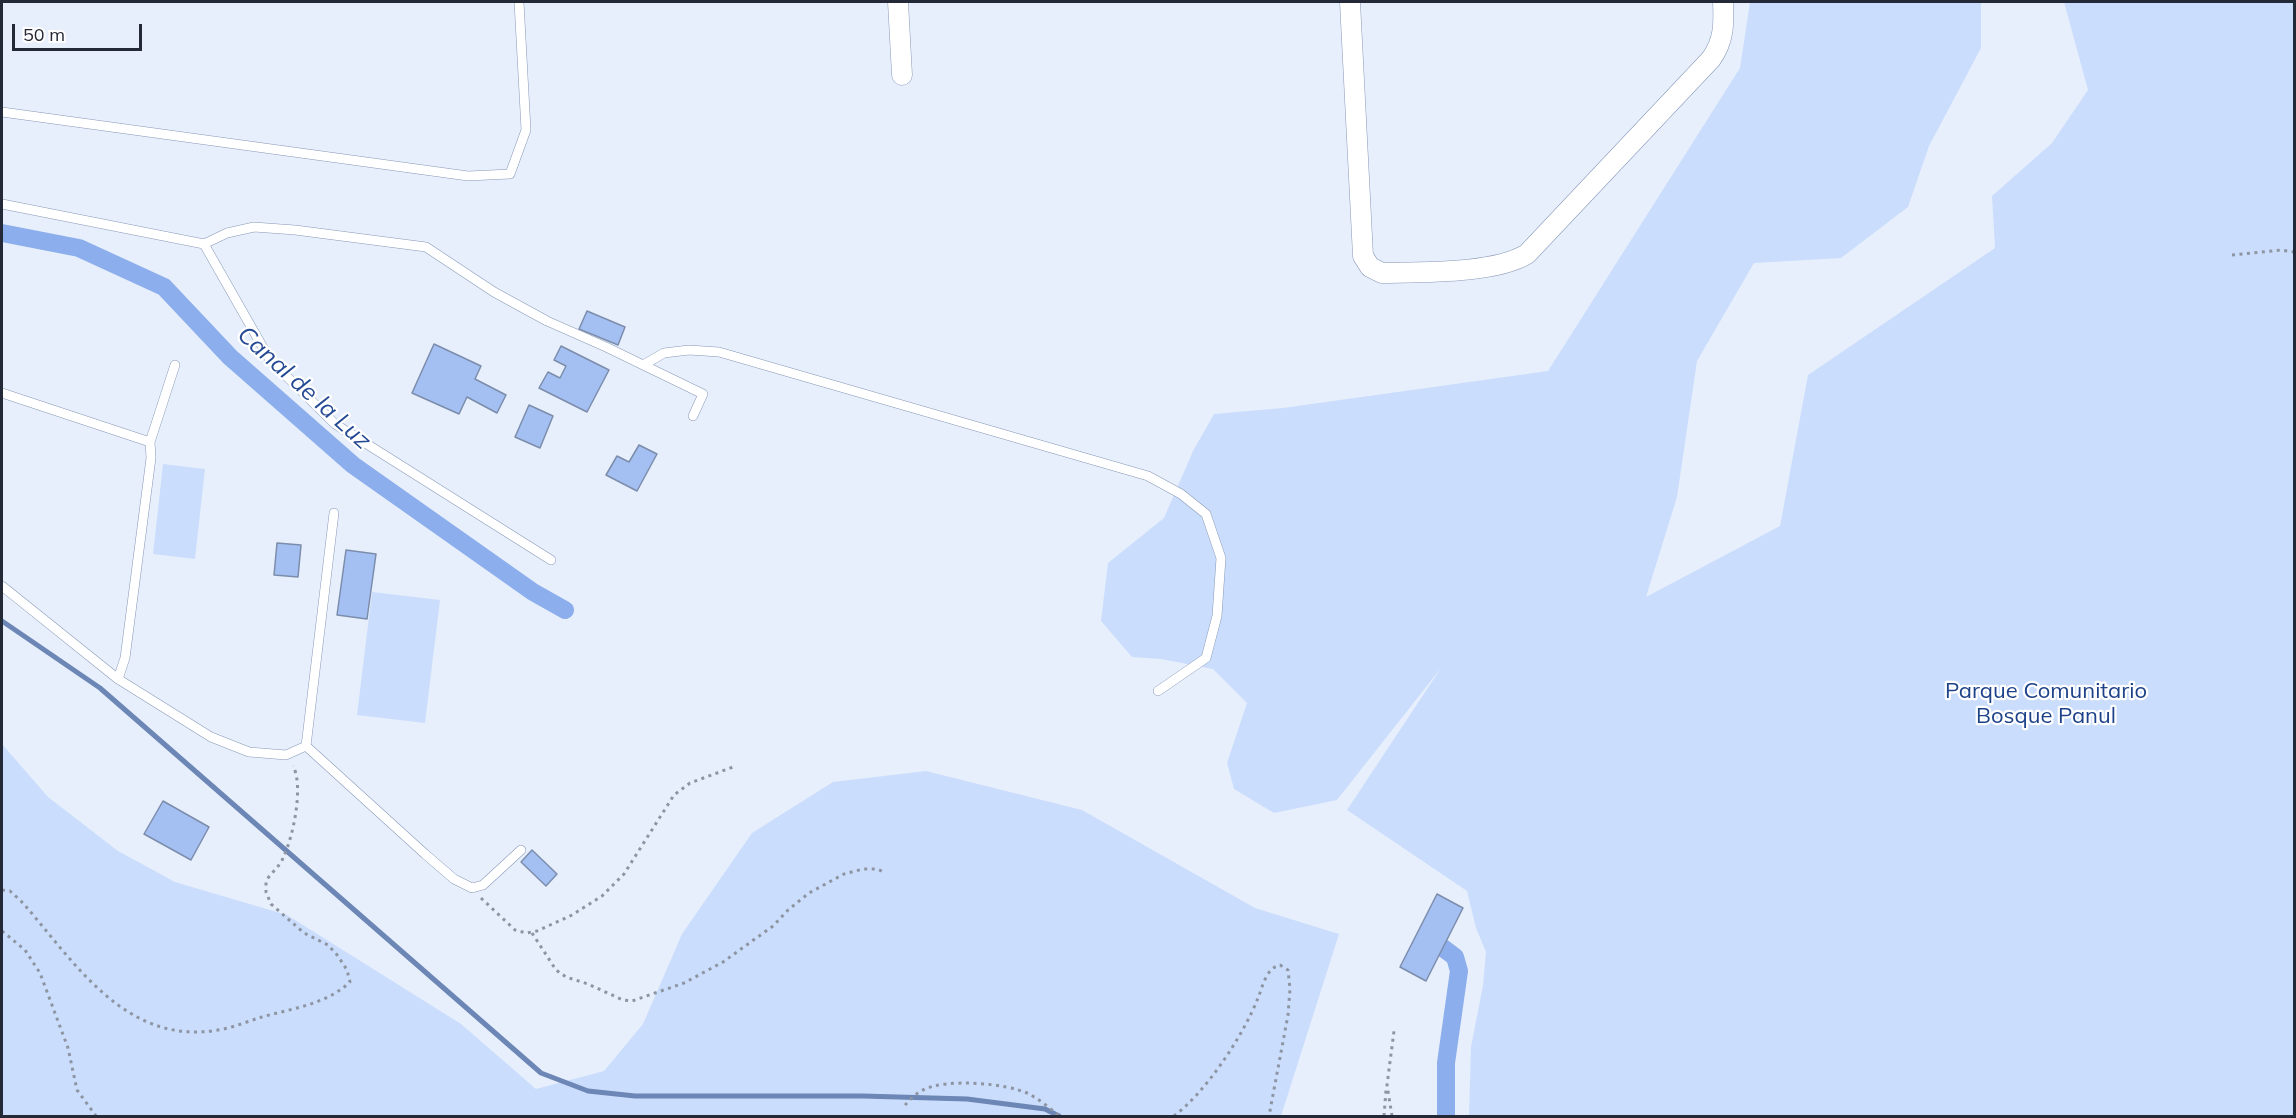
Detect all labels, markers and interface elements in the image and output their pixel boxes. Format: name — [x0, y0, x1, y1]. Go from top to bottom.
scale bar — [15, 12, 146, 50]
text: 50 m — [23, 23, 65, 46]
water label: Canal de la Luz — [231, 320, 377, 456]
park label: Parque Comunitario Bosque Panul — [1945, 678, 2147, 730]

